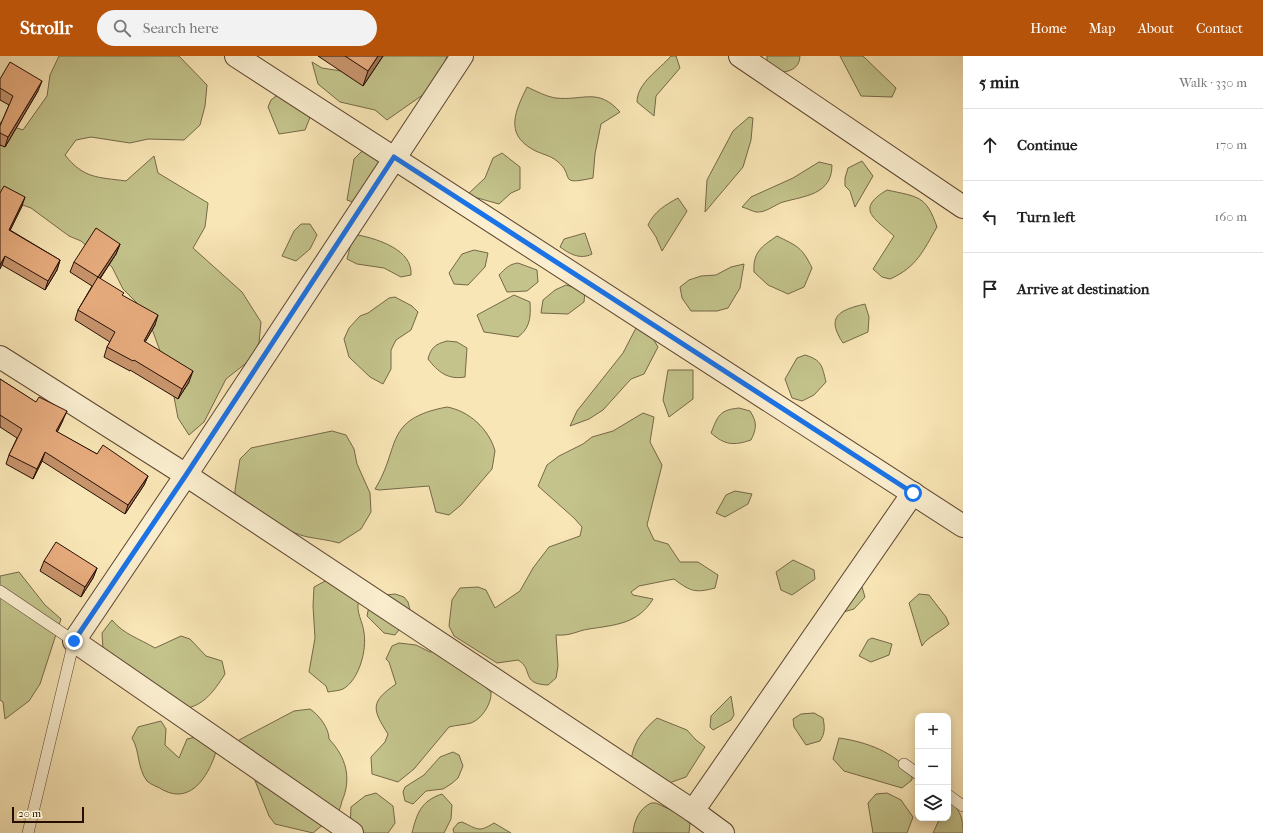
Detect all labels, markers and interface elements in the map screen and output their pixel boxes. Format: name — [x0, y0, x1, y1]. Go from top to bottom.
search box — [97, 10, 377, 46]
text: Strollr — [20, 17, 73, 39]
icon: search — [111, 17, 133, 39]
text: Search here — [143, 19, 219, 37]
text: Home — [1030, 20, 1067, 37]
text: Map — [1089, 20, 1116, 37]
text: About — [1138, 20, 1174, 37]
text: Contact — [1196, 20, 1243, 37]
text: 5 min — [979, 72, 1019, 92]
text: Walk · 330 m — [1179, 75, 1247, 90]
icon: ahead — [979, 134, 1001, 156]
text: Continue — [1017, 136, 1077, 154]
text: 170 m — [1215, 137, 1247, 152]
icon: left — [979, 206, 1001, 228]
text: Turn left — [1017, 208, 1075, 226]
text: 160 m — [1215, 209, 1247, 224]
icon: arrive — [979, 278, 1001, 300]
text: Arrive at destination — [1017, 280, 1149, 298]
route start — [904, 484, 922, 502]
route end — [65, 632, 83, 650]
map controls — [915, 713, 951, 821]
button: + — [915, 713, 951, 749]
button: − — [915, 749, 951, 785]
button: layers — [915, 785, 951, 821]
scale bar — [12, 805, 84, 824]
text: 20 m — [18, 807, 41, 820]

